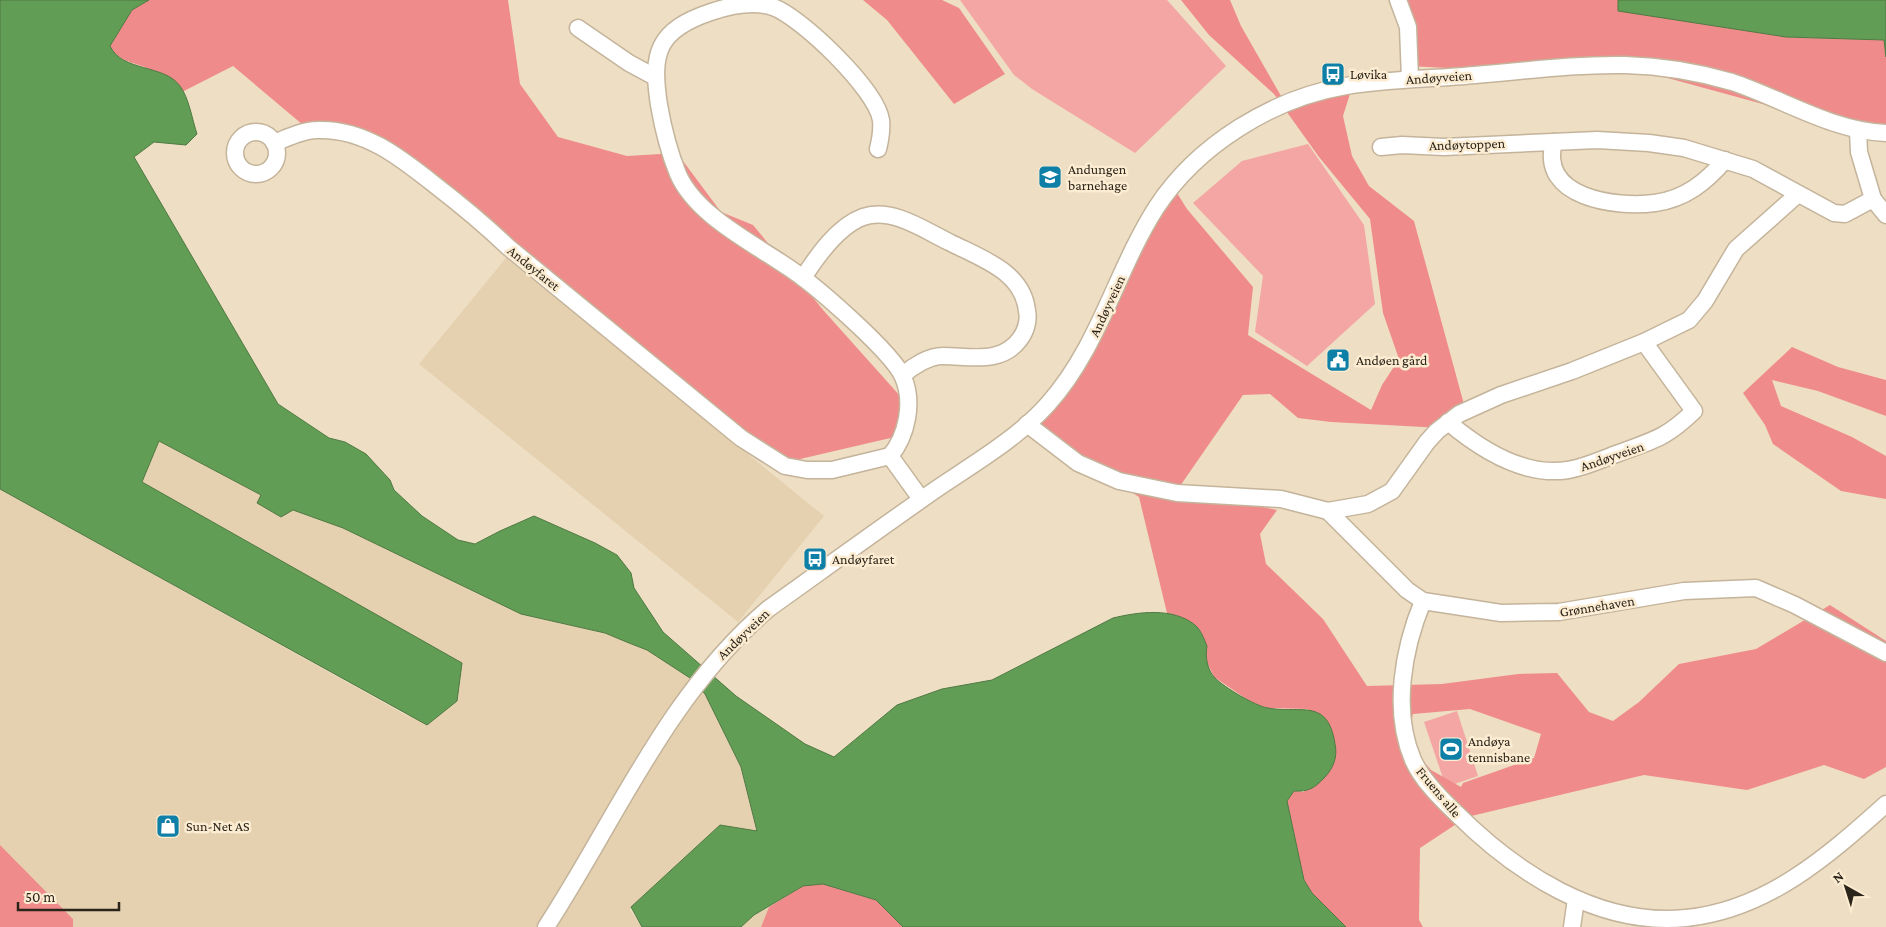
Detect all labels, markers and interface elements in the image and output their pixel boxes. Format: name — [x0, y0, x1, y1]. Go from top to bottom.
bus stop icon: Løvika — [1320, 61, 1346, 87]
place label: Løvika — [1350, 66, 1388, 82]
street label: Andøyveien — [1405, 67, 1473, 87]
street label: Andøytoppen — [1429, 135, 1506, 153]
place label: Andungen barnehage — [1068, 161, 1127, 193]
school or university icon: Andungen barnehage — [1037, 164, 1063, 190]
street label: Andøyfaret — [505, 242, 564, 294]
street label: Andøyveien — [1086, 272, 1128, 339]
public building icon: Andøen gård — [1325, 347, 1351, 373]
place label: Andøen gård — [1356, 352, 1428, 368]
street label: Andøyveien — [1578, 438, 1646, 474]
bus stop icon: Andøyfaret — [802, 546, 828, 572]
place label: Andøyfaret — [832, 551, 895, 567]
street label: Grønnehaven — [1558, 592, 1636, 620]
street label: Andøyveien — [714, 605, 773, 663]
place label: Andøya tennisbane — [1468, 733, 1530, 765]
sports icon: Andøya tennisbane — [1438, 736, 1464, 762]
street label: Fruens alle — [1413, 763, 1465, 821]
shop icon: Sun-Net AS — [155, 813, 181, 839]
place label: Sun-Net AS — [186, 818, 250, 834]
north arrow — [1821, 862, 1871, 912]
text: N — [1829, 867, 1847, 886]
scale bar — [18, 880, 119, 912]
text: 50 m — [25, 889, 55, 905]

